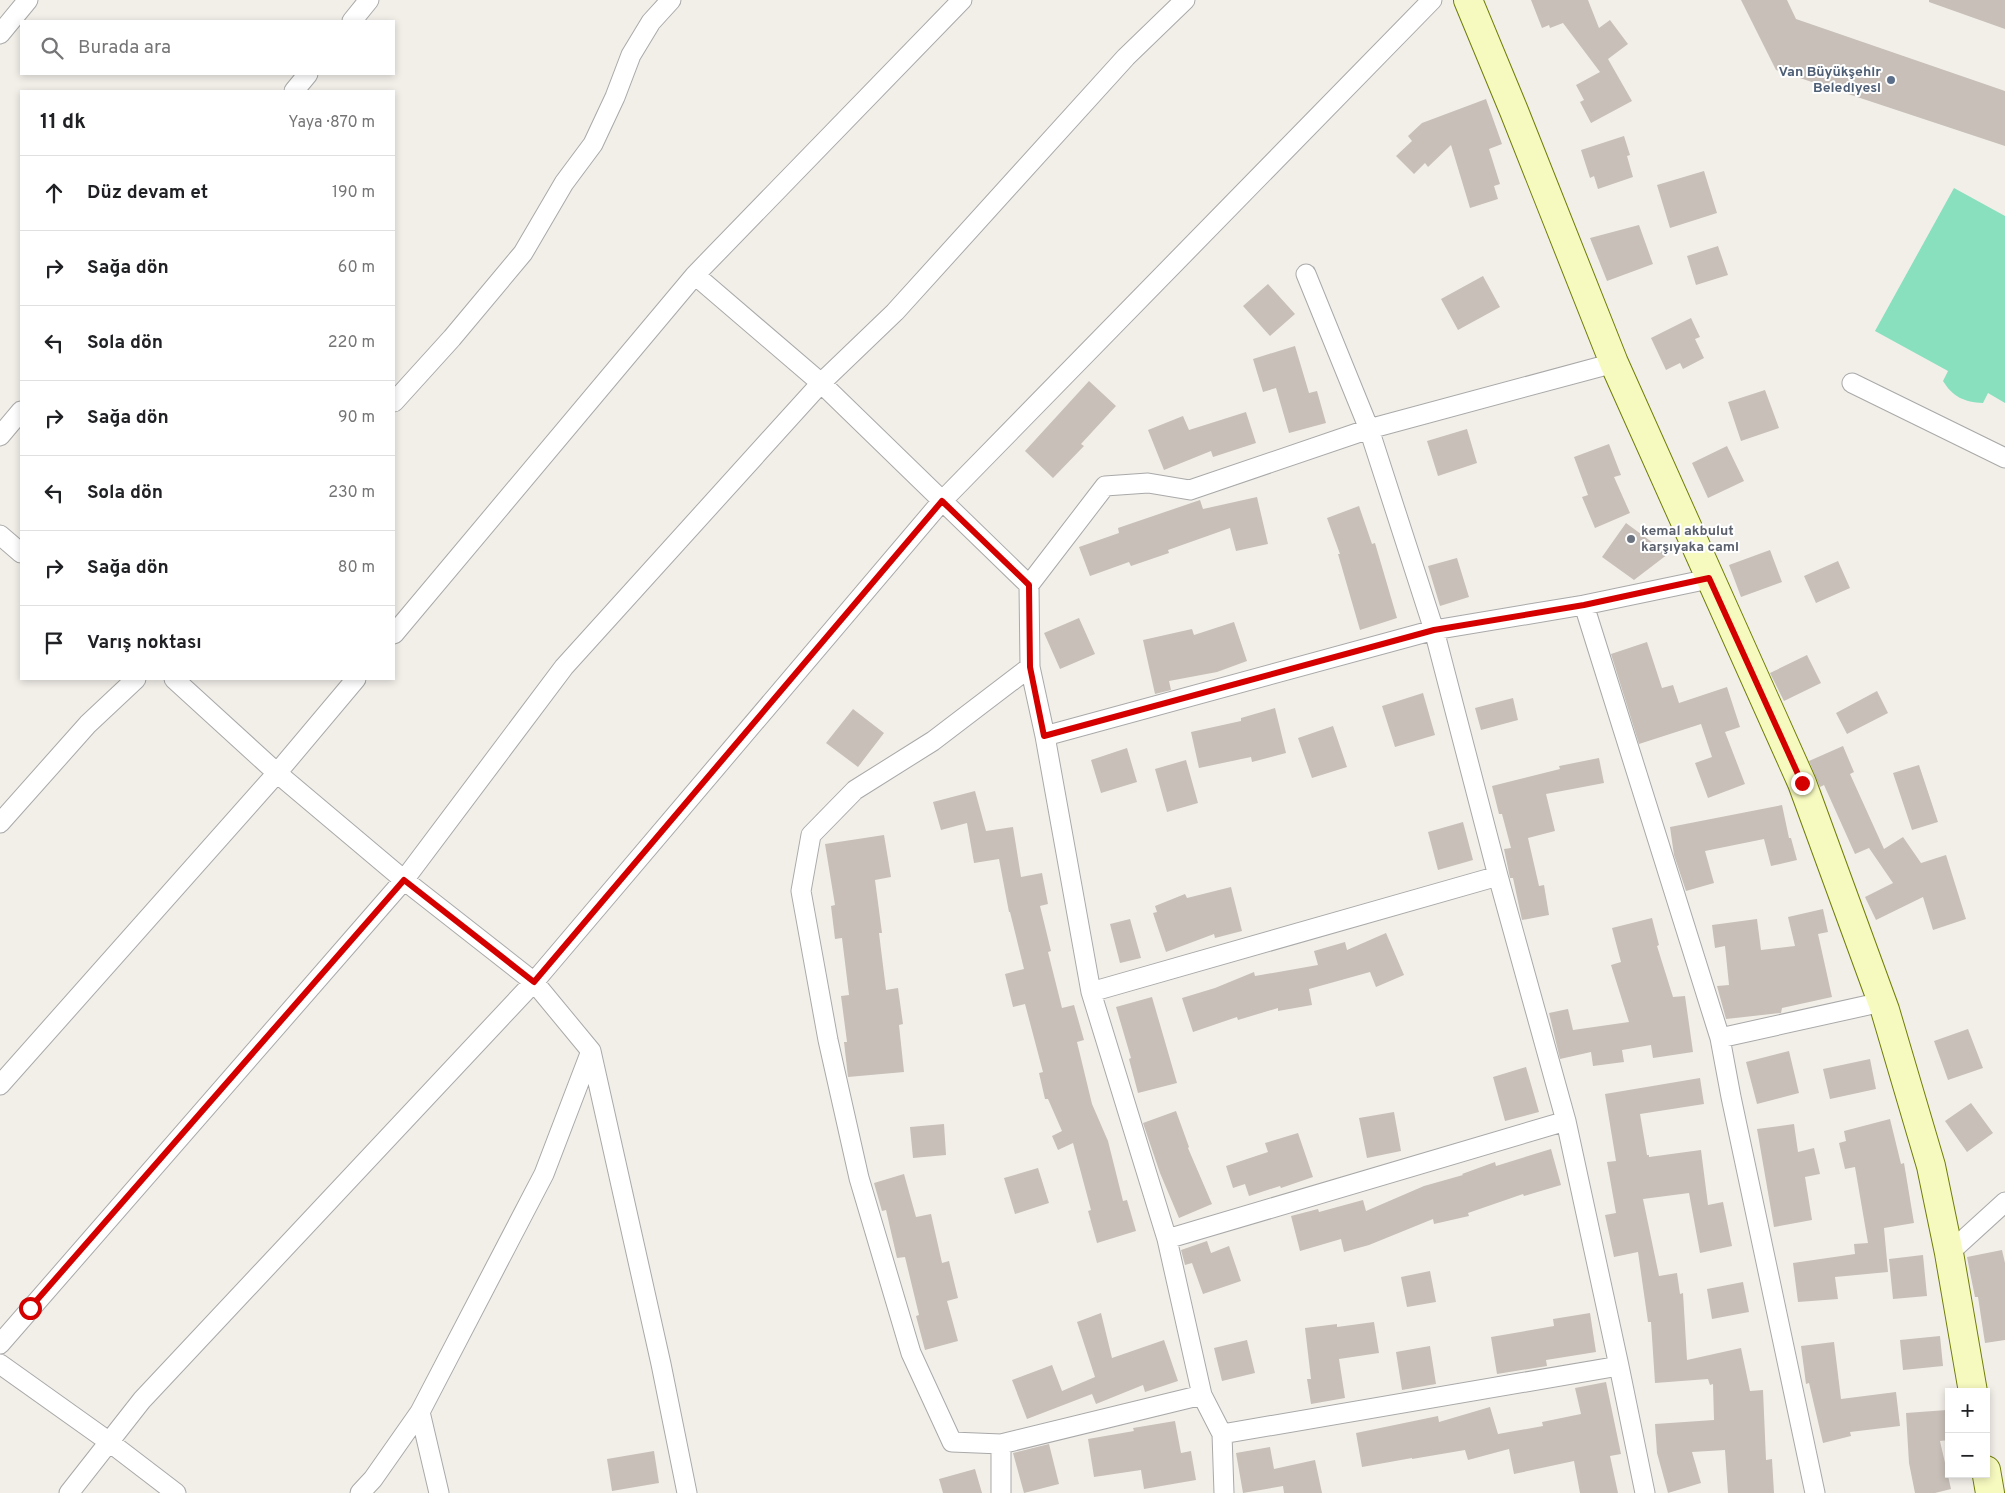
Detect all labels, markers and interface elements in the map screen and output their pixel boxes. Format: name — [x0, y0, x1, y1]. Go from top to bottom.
search box — [20, 20, 395, 75]
icon: search — [38, 34, 66, 62]
text: Burada ara — [78, 36, 171, 60]
place label: Van Büyükşehir Belediyesi — [1779, 64, 1881, 97]
marker: Van Büyükşehir Belediyesi — [1885, 74, 1897, 86]
text: 11 dk — [40, 109, 86, 136]
text: Yaya · 870 m — [288, 113, 375, 133]
icon: ahead — [40, 179, 68, 207]
text: Düz devam et — [87, 181, 208, 205]
text: 190 m — [332, 183, 375, 203]
icon: right — [40, 254, 68, 282]
text: Sağa dön — [87, 256, 169, 280]
text: 60 m — [338, 258, 375, 278]
icon: left — [40, 329, 68, 357]
text: Sola dön — [87, 331, 163, 355]
text: 220 m — [328, 333, 375, 353]
icon: right — [40, 404, 68, 432]
text: Sağa dön — [87, 406, 169, 430]
text: 90 m — [338, 408, 375, 428]
icon: left — [40, 479, 68, 507]
text: Sola dön — [87, 481, 163, 505]
text: 230 m — [328, 483, 375, 503]
place label: kemal akbulut karşıyaka cami — [1641, 523, 1739, 556]
marker: kemal akbulut karşıyaka cami — [1625, 533, 1637, 545]
icon: right — [40, 554, 68, 582]
text: Sağa dön — [87, 556, 169, 580]
text: 80 m — [338, 558, 375, 578]
icon: arrive — [40, 629, 68, 657]
text: Varış noktası — [87, 631, 202, 655]
route end — [1791, 772, 1814, 795]
route start — [19, 1297, 42, 1320]
map controls — [1945, 1388, 1990, 1478]
button: + — [1945, 1388, 1990, 1433]
button: − — [1945, 1433, 1990, 1478]

